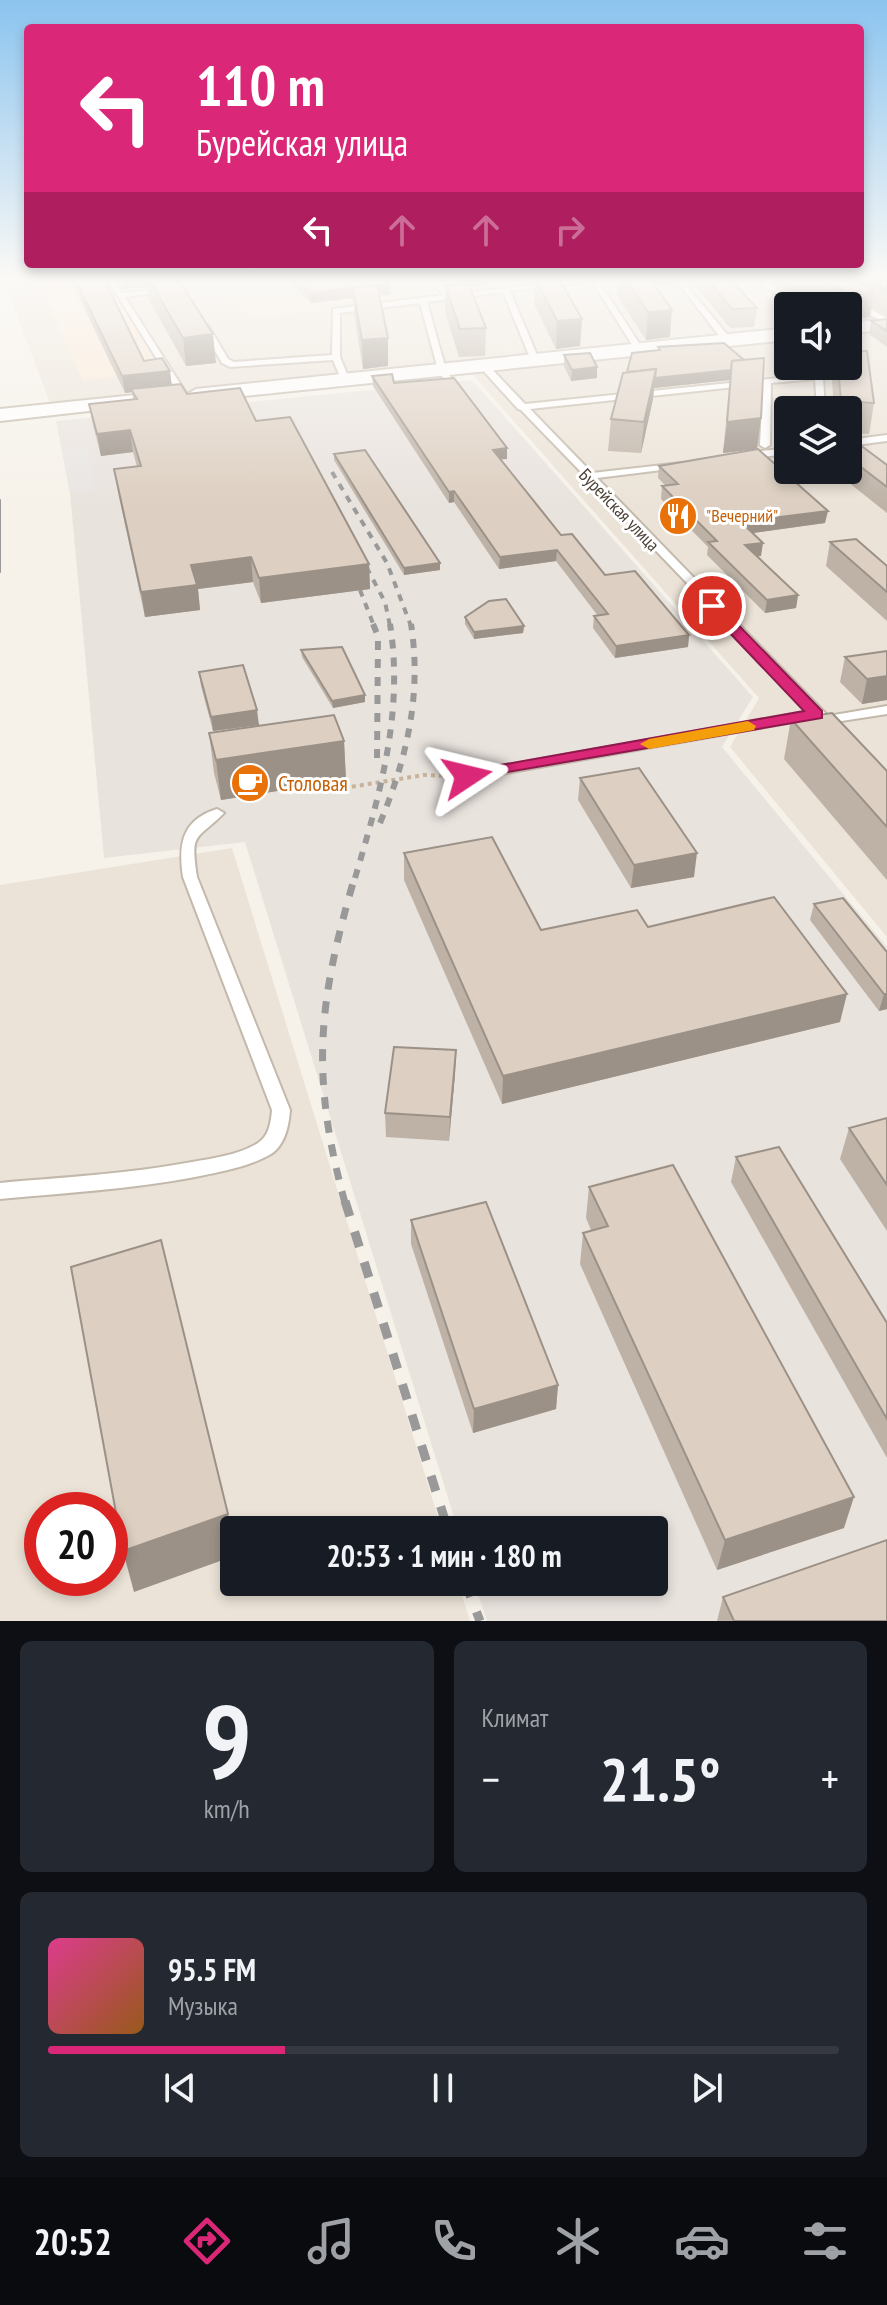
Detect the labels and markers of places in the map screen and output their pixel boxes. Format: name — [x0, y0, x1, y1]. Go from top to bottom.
restaurant icon: "Вечерний" — [657, 495, 699, 537]
place label: "Вечерний" — [706, 504, 778, 527]
pin — [678, 572, 746, 640]
cafe icon: Столовая — [229, 762, 271, 804]
place label: Столовая — [278, 769, 348, 797]

